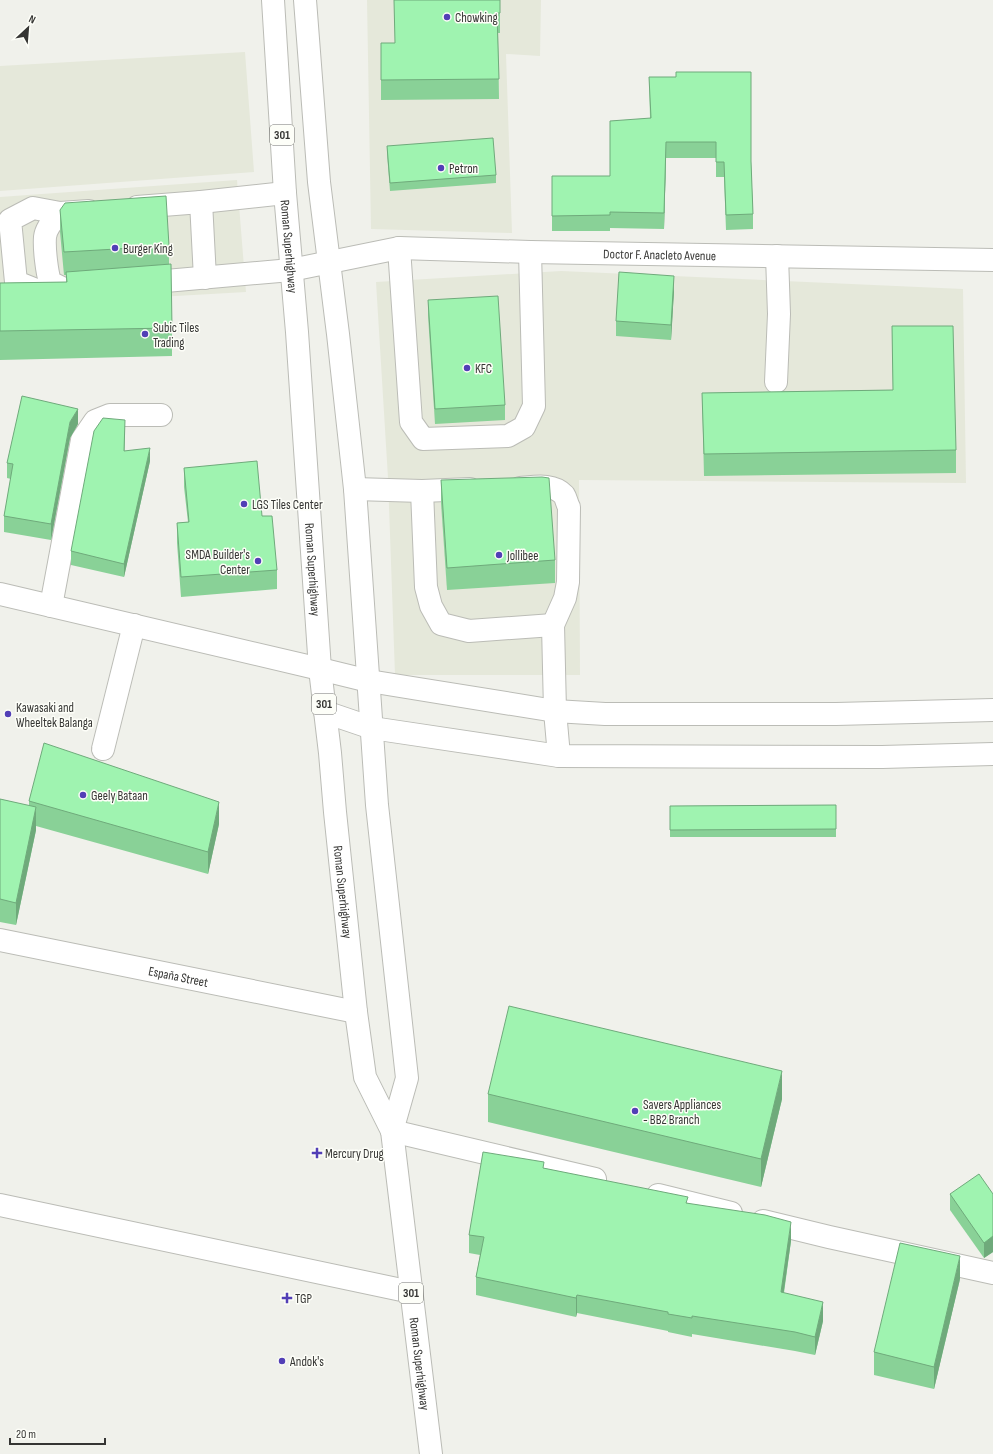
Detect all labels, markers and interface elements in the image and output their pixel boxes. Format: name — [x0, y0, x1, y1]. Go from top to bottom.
north arrow — [8, 8, 48, 48]
place label: Chowking — [455, 10, 498, 26]
text: N — [27, 12, 38, 27]
marker: Chowking — [442, 12, 452, 22]
road number: 301 — [270, 125, 294, 145]
place label: Petron — [449, 161, 478, 177]
marker: Petron — [436, 163, 446, 173]
street label: Roman Superhighway — [277, 199, 301, 294]
place label: Burger King — [123, 241, 173, 257]
marker: Burger King — [110, 243, 120, 253]
street label: Doctor F. Anacleto Avenue — [603, 246, 716, 264]
place label: Subic Tiles Trading — [153, 320, 199, 351]
marker: Subic Tiles Trading — [140, 329, 150, 339]
place label: KFC — [475, 361, 492, 377]
marker: KFC — [462, 363, 472, 373]
place label: LGS Tiles Center — [252, 497, 323, 513]
marker: LGS Tiles Center — [239, 499, 249, 509]
street label: Roman Superhighway — [301, 522, 323, 617]
place label: SMDA Builder's Center — [186, 547, 250, 578]
place label: Jollibee — [506, 548, 538, 564]
marker: Jollibee — [494, 550, 504, 560]
marker: SMDA Builder's Center — [253, 556, 263, 566]
road number: 301 — [312, 694, 336, 714]
place label: Kawasaki and Wheeltek Balanga — [16, 700, 93, 731]
marker: Kawasaki and Wheeltek Balanga — [3, 709, 13, 719]
place label: Geely Bataan — [91, 788, 148, 804]
marker: Geely Bataan — [78, 790, 88, 800]
street label: Roman Superhighway — [330, 845, 355, 940]
street label: España Street — [147, 963, 209, 991]
place label: Savers Appliances - BB2 Branch — [643, 1097, 722, 1128]
marker: Savers Appliances - BB2 Branch — [630, 1106, 640, 1116]
place label: Mercury Drug — [325, 1146, 384, 1162]
marker: Mercury Drug — [312, 1148, 322, 1158]
road number: 301 — [399, 1283, 423, 1303]
place label: TGP — [295, 1291, 313, 1307]
marker: TGP — [282, 1293, 292, 1303]
street label: Roman Superhighway — [406, 1316, 433, 1411]
place label: Andok's — [289, 1354, 324, 1370]
marker: Andok's — [277, 1356, 287, 1366]
scale bar — [10, 1420, 105, 1446]
text: 20 m — [16, 1427, 36, 1442]

